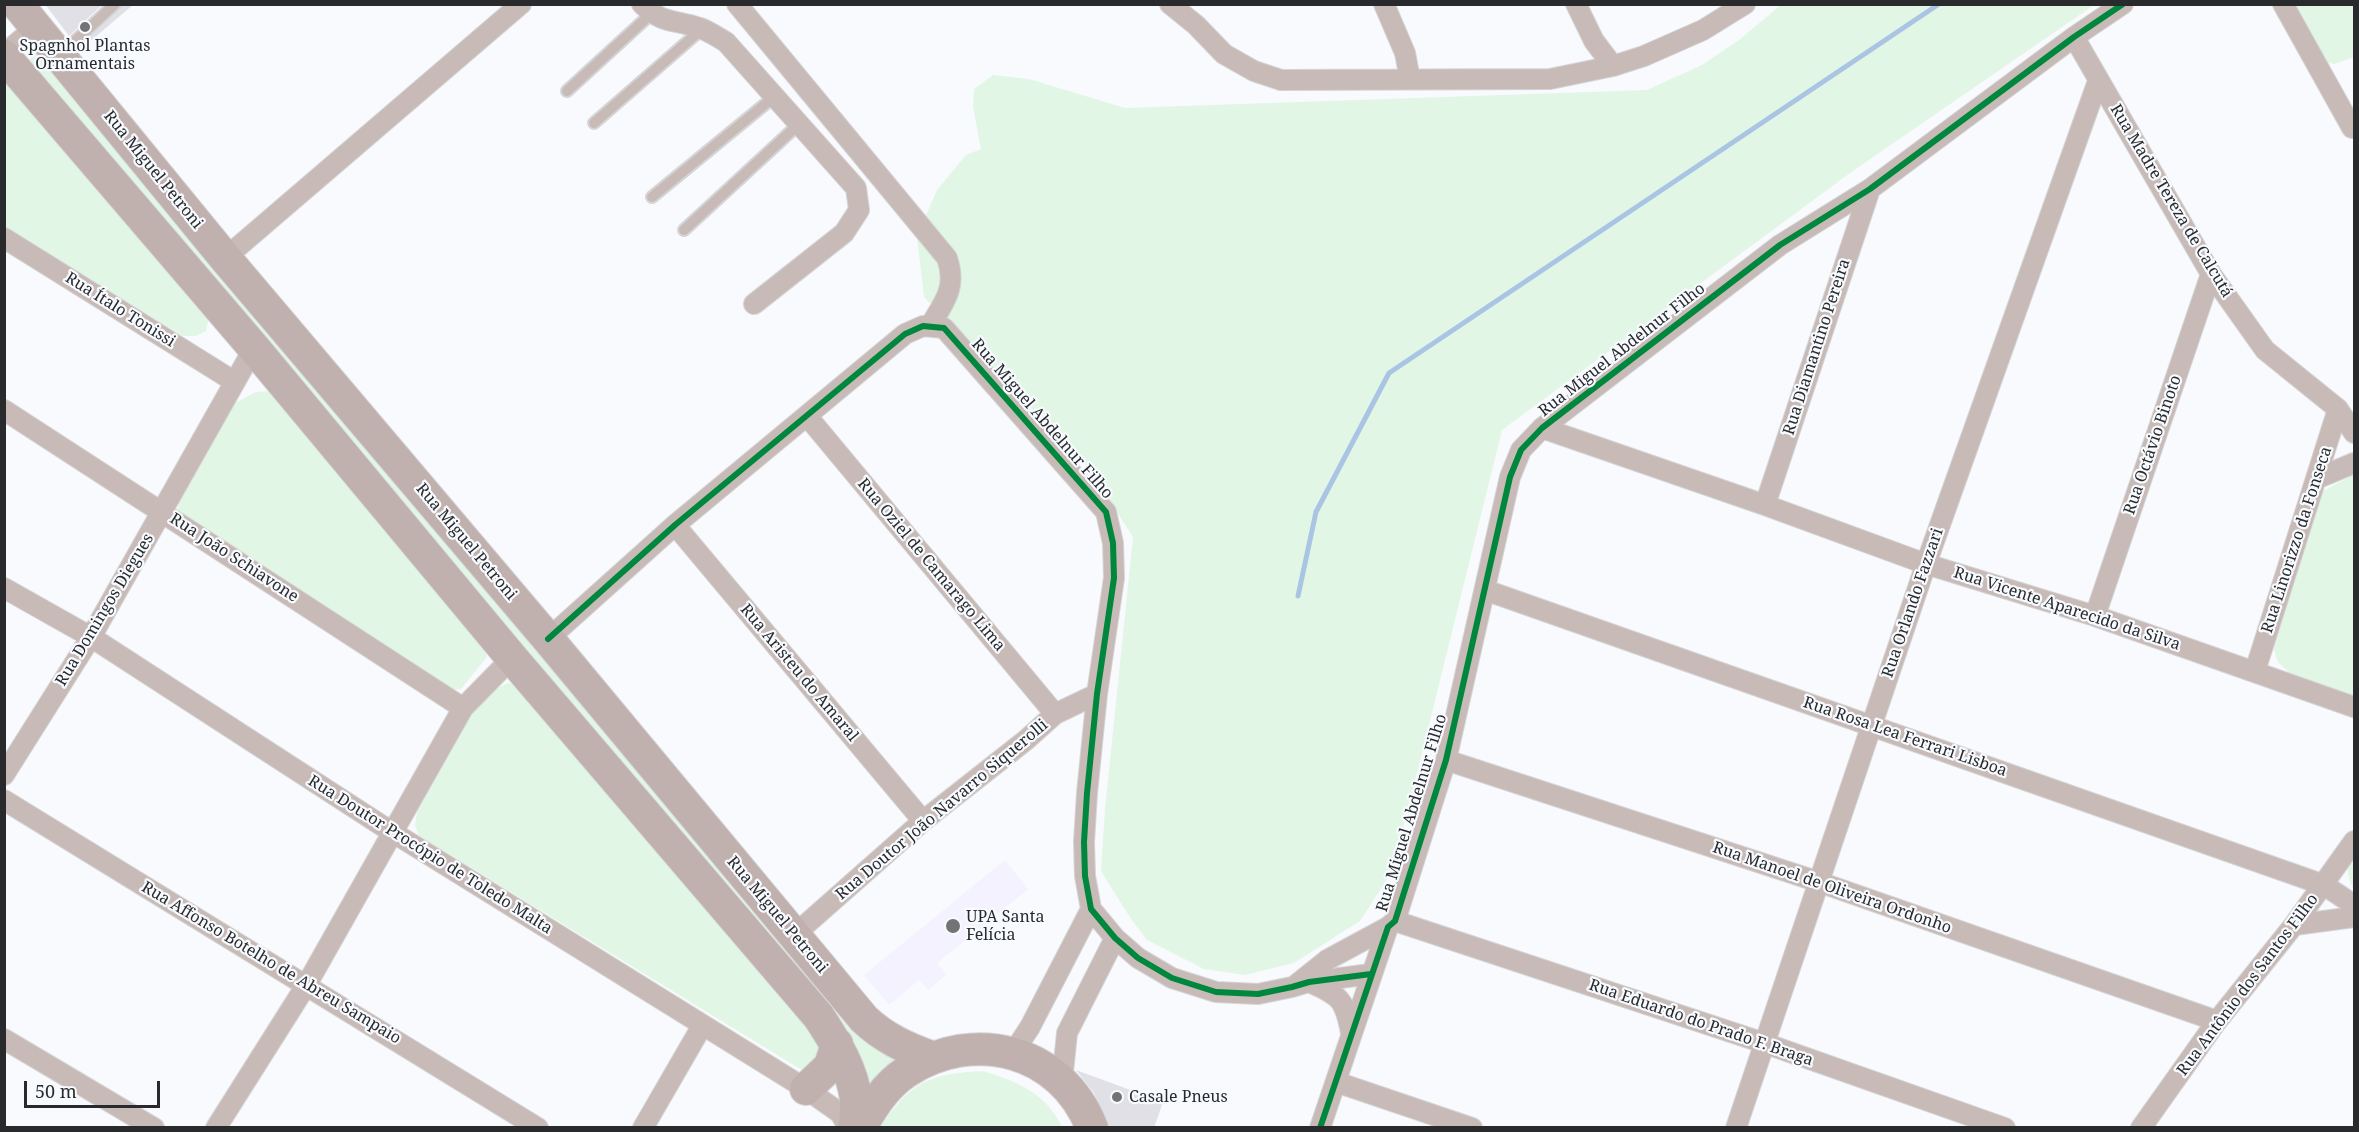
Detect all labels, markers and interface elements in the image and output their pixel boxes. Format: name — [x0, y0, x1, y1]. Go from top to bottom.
marker: Spagnhol Plantas Ornamentais — [78, 20, 92, 34]
place label: Spagnhol Plantas Ornamentais — [20, 36, 150, 74]
street label: Rua Madre Tereza de Calcutá — [2106, 101, 2236, 301]
street label: Rua Miguel Petroni — [99, 107, 207, 233]
street label: Rua Diamantino Pereira — [1779, 256, 1855, 438]
street label: Rua Ítalo Tonissi — [62, 268, 178, 352]
street label: Rua Miguel Abdelnur Filho — [1535, 279, 1709, 421]
street label: Rua Miguel Abdelnur Filho — [967, 335, 1117, 503]
street label: Rua Octávio Binoto — [2120, 373, 2186, 517]
street label: Rua Linorizzo da Fonseca — [2258, 444, 2336, 636]
street label: Rua Oziel de Camarago Lima — [853, 475, 1009, 655]
street label: Rua Miguel Petroni — [412, 480, 520, 604]
street label: Rua João Schiavone — [166, 509, 302, 607]
street label: Rua Orlando Fazzari — [1878, 526, 1948, 680]
street label: Rua Domingos Diegues — [52, 530, 158, 690]
street label: Rua Vicente Aparecido da Silva — [1951, 563, 2183, 655]
street label: Rua Aristeu do Amaral — [736, 600, 862, 746]
street label: Rua Rosa Lea Ferrari Lisboa — [1801, 693, 2009, 781]
street label: Rua Miguel Abdelnur Filho — [1373, 712, 1451, 914]
street label: Rua Doutor João Navarro Siquerolli — [832, 716, 1052, 904]
street label: Rua Doutor Procópio de Toledo Malta — [304, 772, 556, 938]
street label: Rua Manoel de Oliveira Ordonho — [1710, 838, 1954, 938]
street label: Rua Miguel Petroni — [723, 853, 831, 977]
street label: Rua Affonso Botelho de Abreu Sampaio — [138, 878, 404, 1048]
street label: Rua Antônio dos Santos Filho — [2173, 890, 2323, 1080]
place label: UPA Santa Felícia — [966, 907, 1044, 945]
marker: UPA Santa Felícia — [944, 917, 962, 935]
street label: Rua Eduardo do Prado F. Braga — [1586, 976, 1816, 1070]
scale bar — [27, 1069, 164, 1107]
text: 50 m — [35, 1079, 77, 1103]
place label: Casale Pneus — [1129, 1087, 1228, 1107]
marker: Casale Pneus — [1110, 1090, 1124, 1104]

